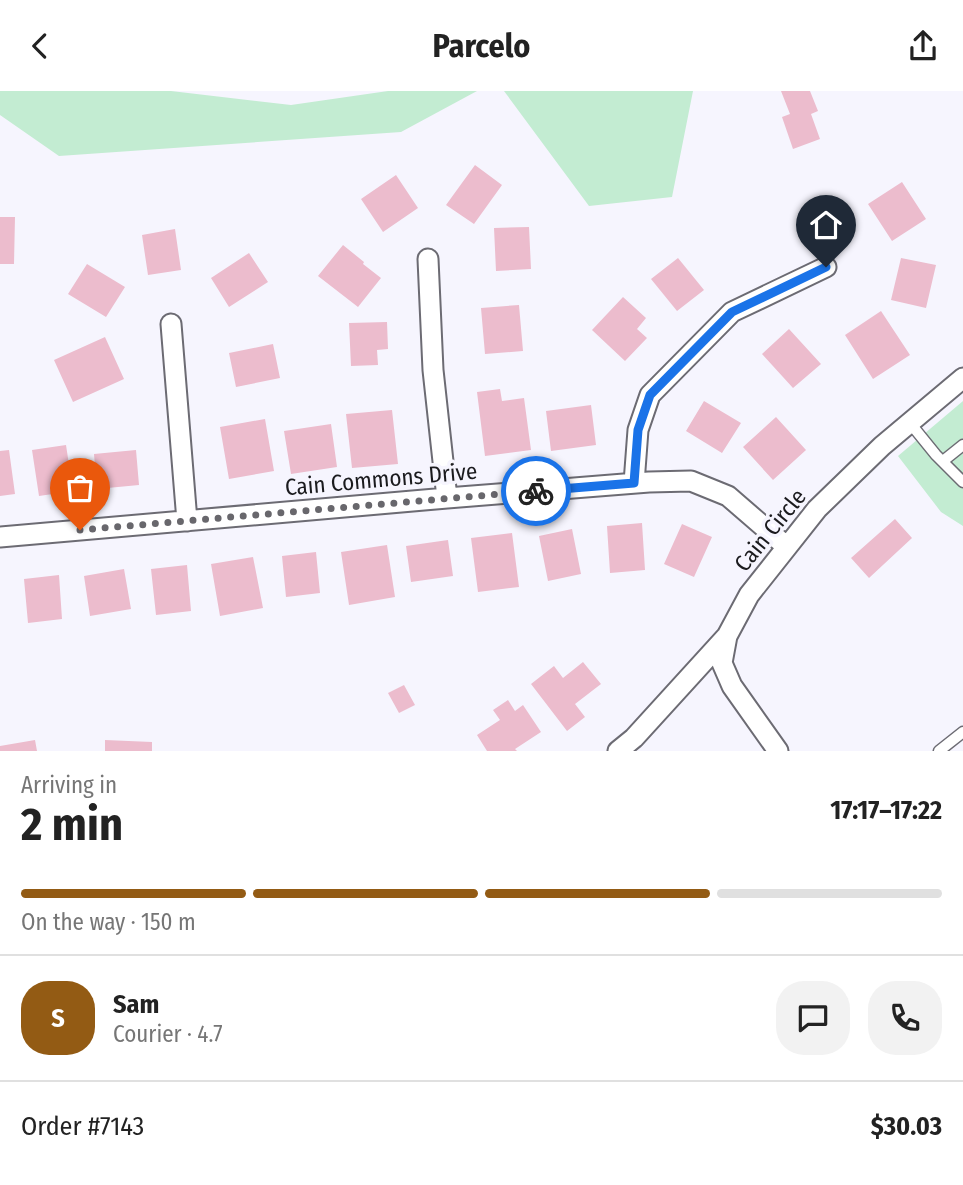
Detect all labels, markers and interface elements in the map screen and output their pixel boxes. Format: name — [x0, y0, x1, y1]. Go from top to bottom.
icon: back — [21, 27, 59, 65]
text: Parcelo — [433, 27, 530, 65]
icon: share — [904, 27, 942, 65]
pin — [796, 195, 856, 267]
icon: home — [807, 206, 845, 244]
courier — [501, 456, 571, 526]
street label: Cain Commons Drive — [284, 457, 478, 501]
pin — [50, 458, 110, 530]
icon: bag — [61, 469, 99, 507]
icon: bike — [517, 472, 555, 510]
street label: Cain Circle — [728, 483, 812, 577]
text: Arriving in — [21, 771, 117, 799]
text: 17:17–17:22 — [830, 795, 942, 826]
text: 2 min — [21, 797, 123, 852]
text: On the way · 150 m — [21, 908, 196, 936]
button: chat — [776, 981, 850, 1055]
button: phone — [868, 981, 942, 1055]
text: Sam — [113, 989, 159, 1020]
text: S — [51, 1003, 65, 1034]
text: Courier · 4.7 — [113, 1020, 223, 1048]
text: Order #7143 — [21, 1111, 144, 1142]
text: $30.03 — [871, 1111, 942, 1142]

